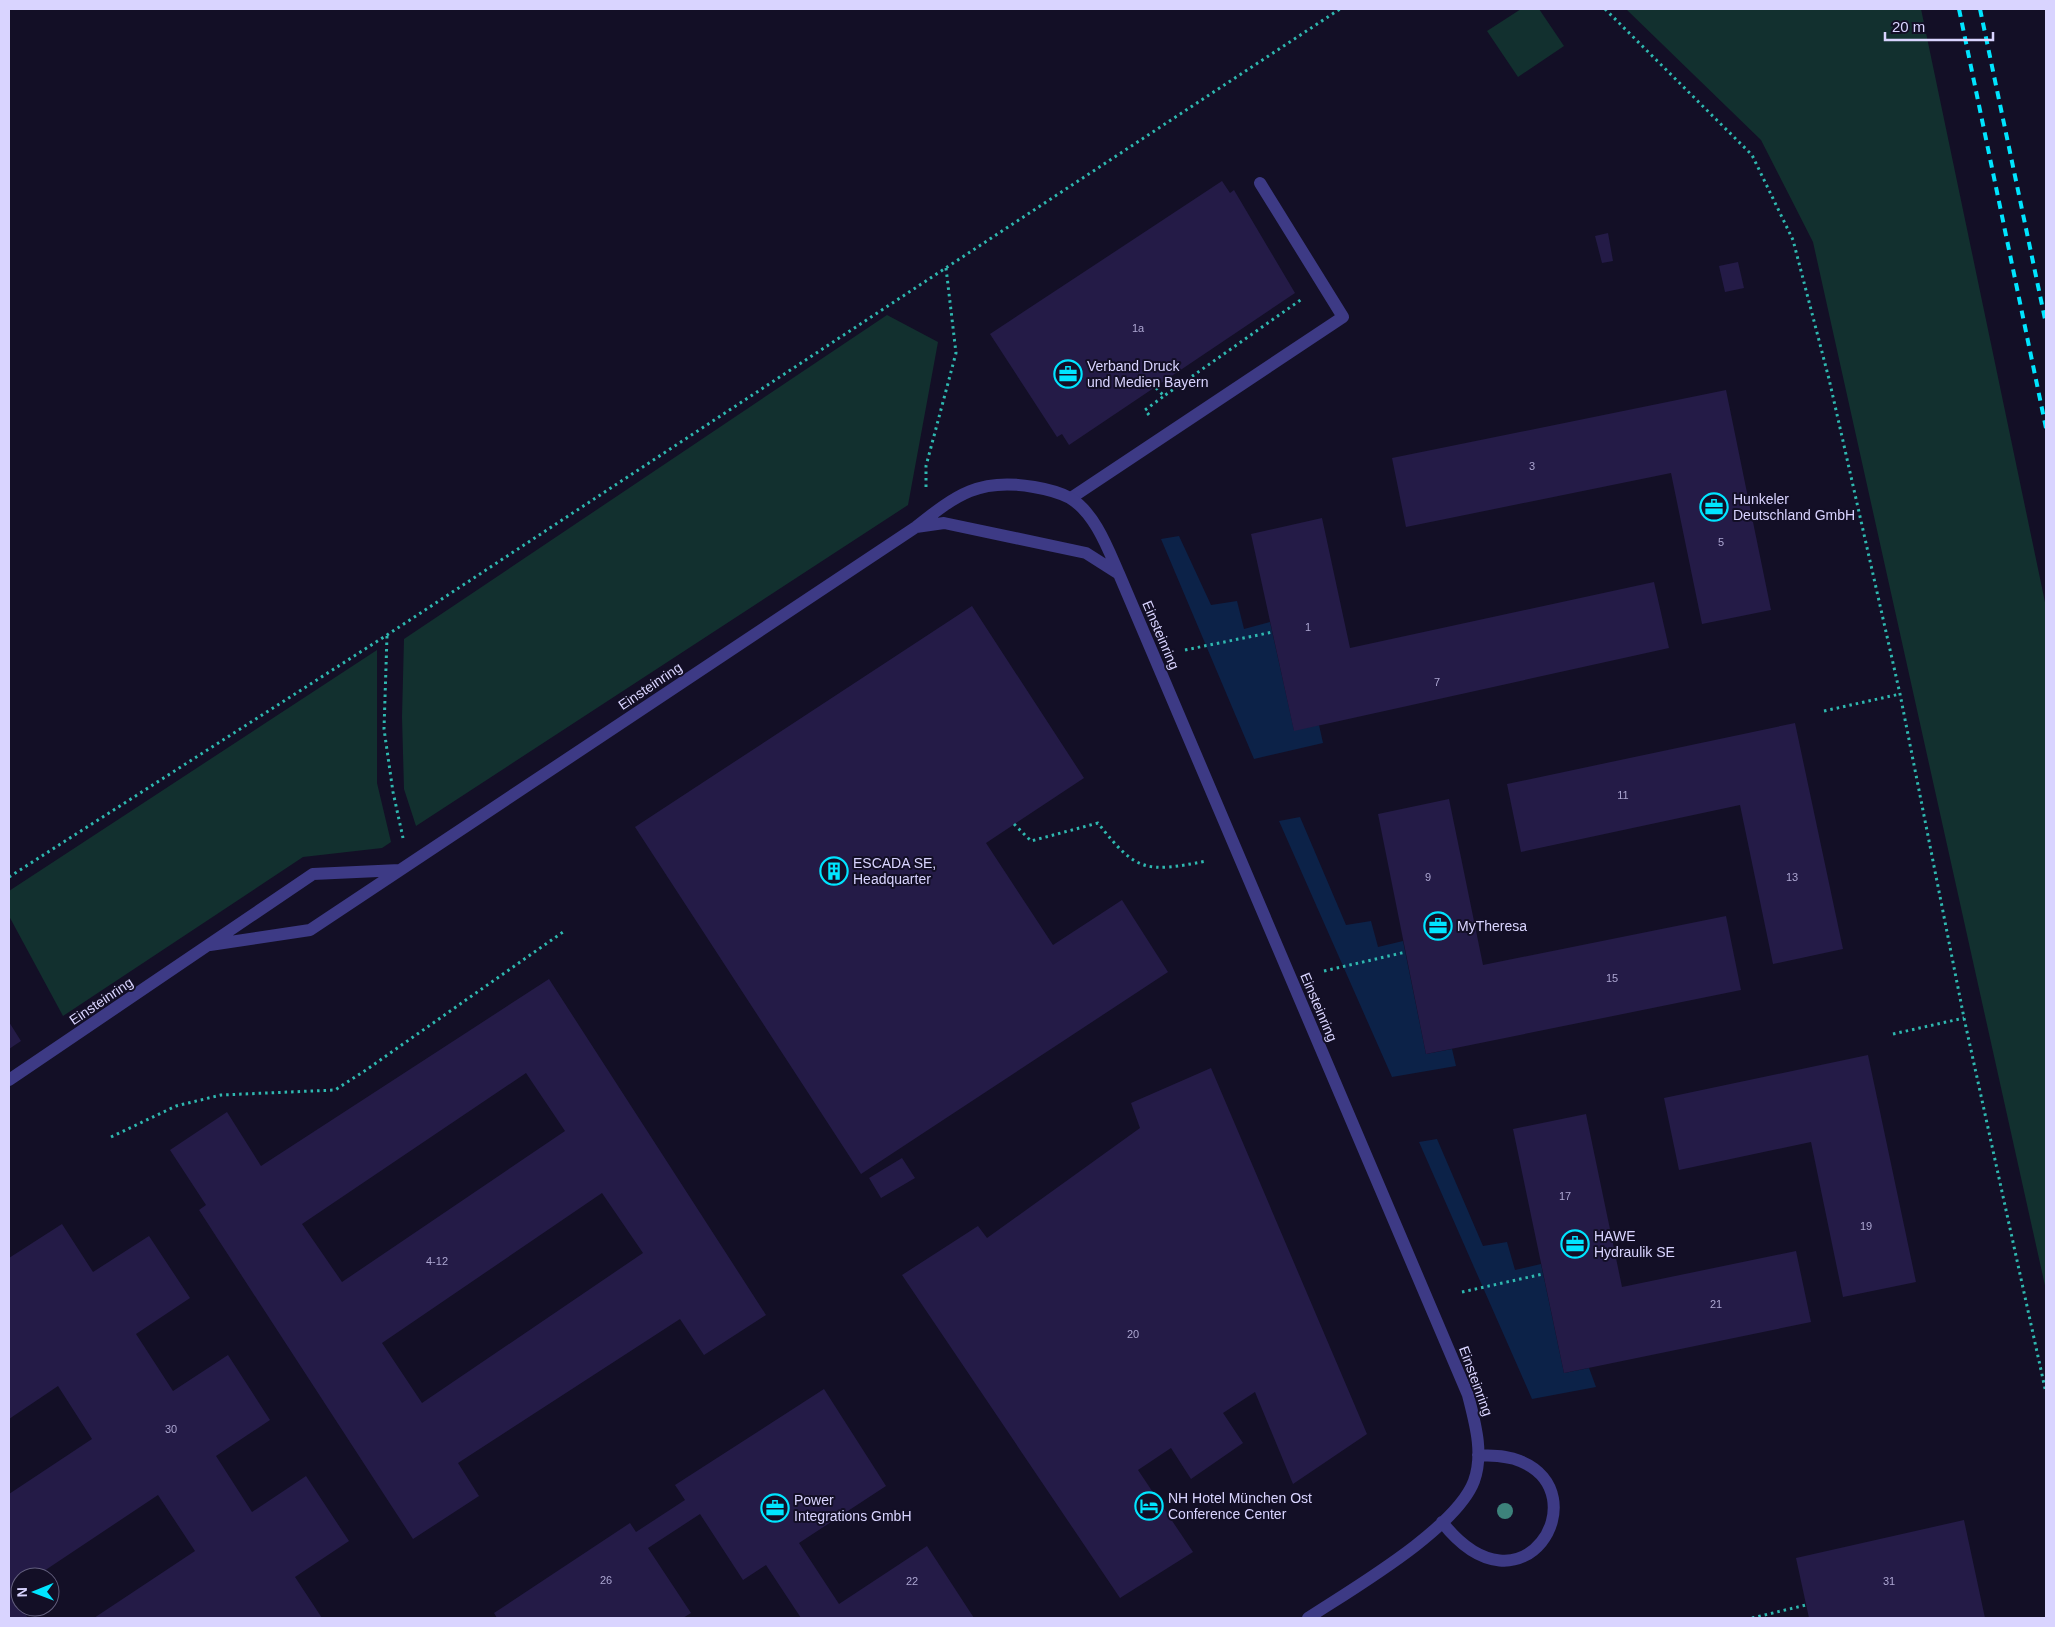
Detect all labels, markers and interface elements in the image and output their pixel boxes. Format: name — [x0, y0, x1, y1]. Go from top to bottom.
scale bar — [1885, 10, 1992, 42]
text: 20 m — [1892, 18, 1925, 35]
house number: 1a — [1132, 322, 1145, 334]
place label: Verband Druck und Medien Bayern — [1087, 358, 1208, 390]
office icon: Verband Druck und Medien Bayern — [1053, 359, 1083, 389]
house number: 3 — [1529, 460, 1535, 472]
place label: Hunkeler Deutschland GmbH — [1733, 491, 1855, 523]
office icon: Hunkeler Deutschland GmbH — [1699, 492, 1729, 522]
house number: 5 — [1718, 536, 1724, 548]
street label: Einsteinring — [1139, 598, 1183, 672]
house number: 1 — [1305, 621, 1311, 633]
street label: Einsteinring — [615, 659, 685, 713]
house number: 7 — [1434, 676, 1440, 688]
house number: 11 — [1617, 789, 1629, 801]
place label: ESCADA SE, Headquarter — [853, 855, 936, 887]
building icon: ESCADA SE, Headquarter — [819, 856, 849, 886]
house number: 9 — [1425, 871, 1431, 883]
house number: 13 — [1786, 871, 1798, 883]
office icon: MyTheresa — [1423, 911, 1453, 941]
place label: MyTheresa — [1457, 918, 1527, 934]
street label: Einsteinring — [1297, 970, 1341, 1044]
house number: 15 — [1606, 972, 1618, 984]
street label: Einsteinring — [66, 974, 136, 1028]
house number: 17 — [1559, 1190, 1571, 1202]
house number: 19 — [1860, 1220, 1872, 1232]
place label: HAWE Hydraulik SE — [1594, 1228, 1675, 1260]
office icon: HAWE Hydraulik SE — [1560, 1229, 1590, 1259]
house number: 4-12 — [426, 1255, 448, 1267]
house number: 21 — [1710, 1298, 1722, 1310]
house number: 20 — [1127, 1328, 1139, 1340]
street label: Einsteinring — [1456, 1344, 1496, 1418]
house number: 30 — [165, 1423, 177, 1435]
place label: NH Hotel München Ost Conference Center — [1168, 1490, 1312, 1522]
hotel icon: NH Hotel München Ost Conference Center — [1134, 1491, 1164, 1521]
place label: Power Integrations GmbH — [794, 1492, 912, 1524]
office icon: Power Integrations GmbH — [760, 1493, 790, 1523]
north arrow — [10, 1567, 60, 1617]
house number: 26 — [600, 1574, 612, 1586]
house number: 22 — [906, 1575, 918, 1587]
house number: 31 — [1883, 1575, 1895, 1587]
text: N — [14, 1587, 30, 1597]

